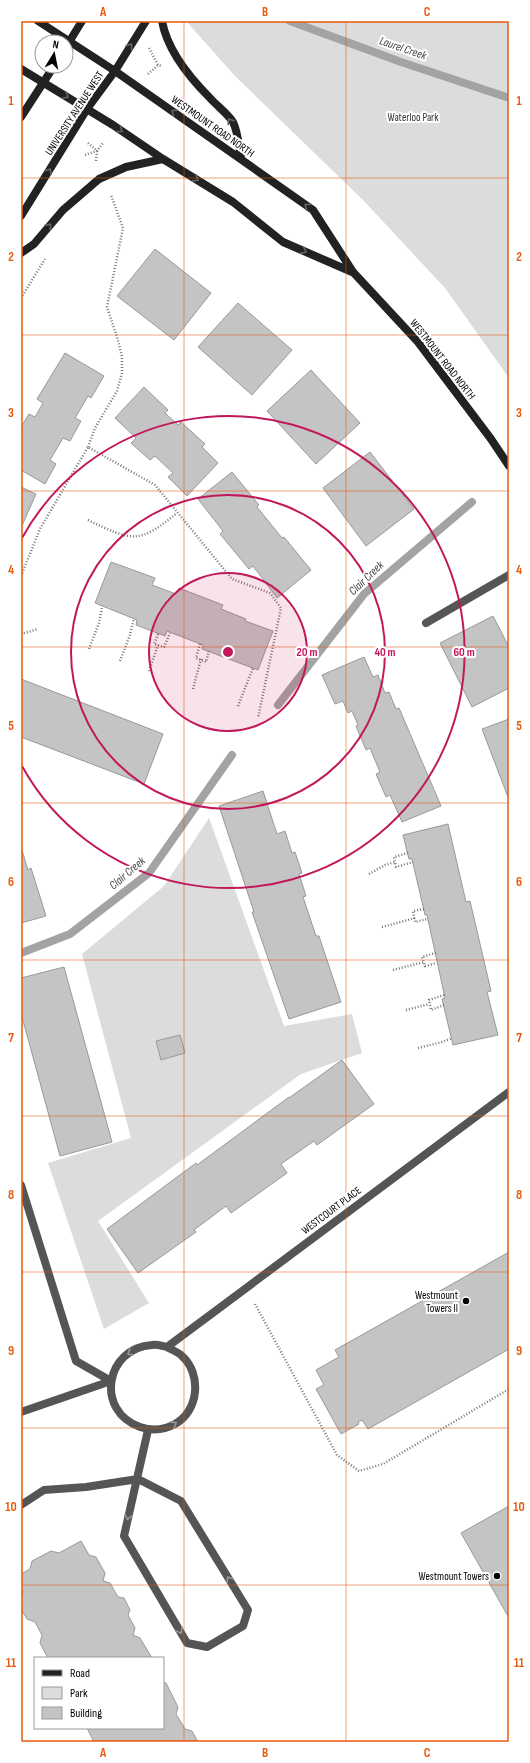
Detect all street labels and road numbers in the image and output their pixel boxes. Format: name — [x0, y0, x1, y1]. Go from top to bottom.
street label: UNIVERSITY AVENUE WEST — [42, 68, 107, 158]
street label: WESTMOUNT ROAD NORTH — [169, 93, 257, 160]
street label: WESTMOUNT ROAD NORTH — [407, 317, 478, 402]
street label: WESTCOURT PLACE — [299, 1184, 364, 1237]

